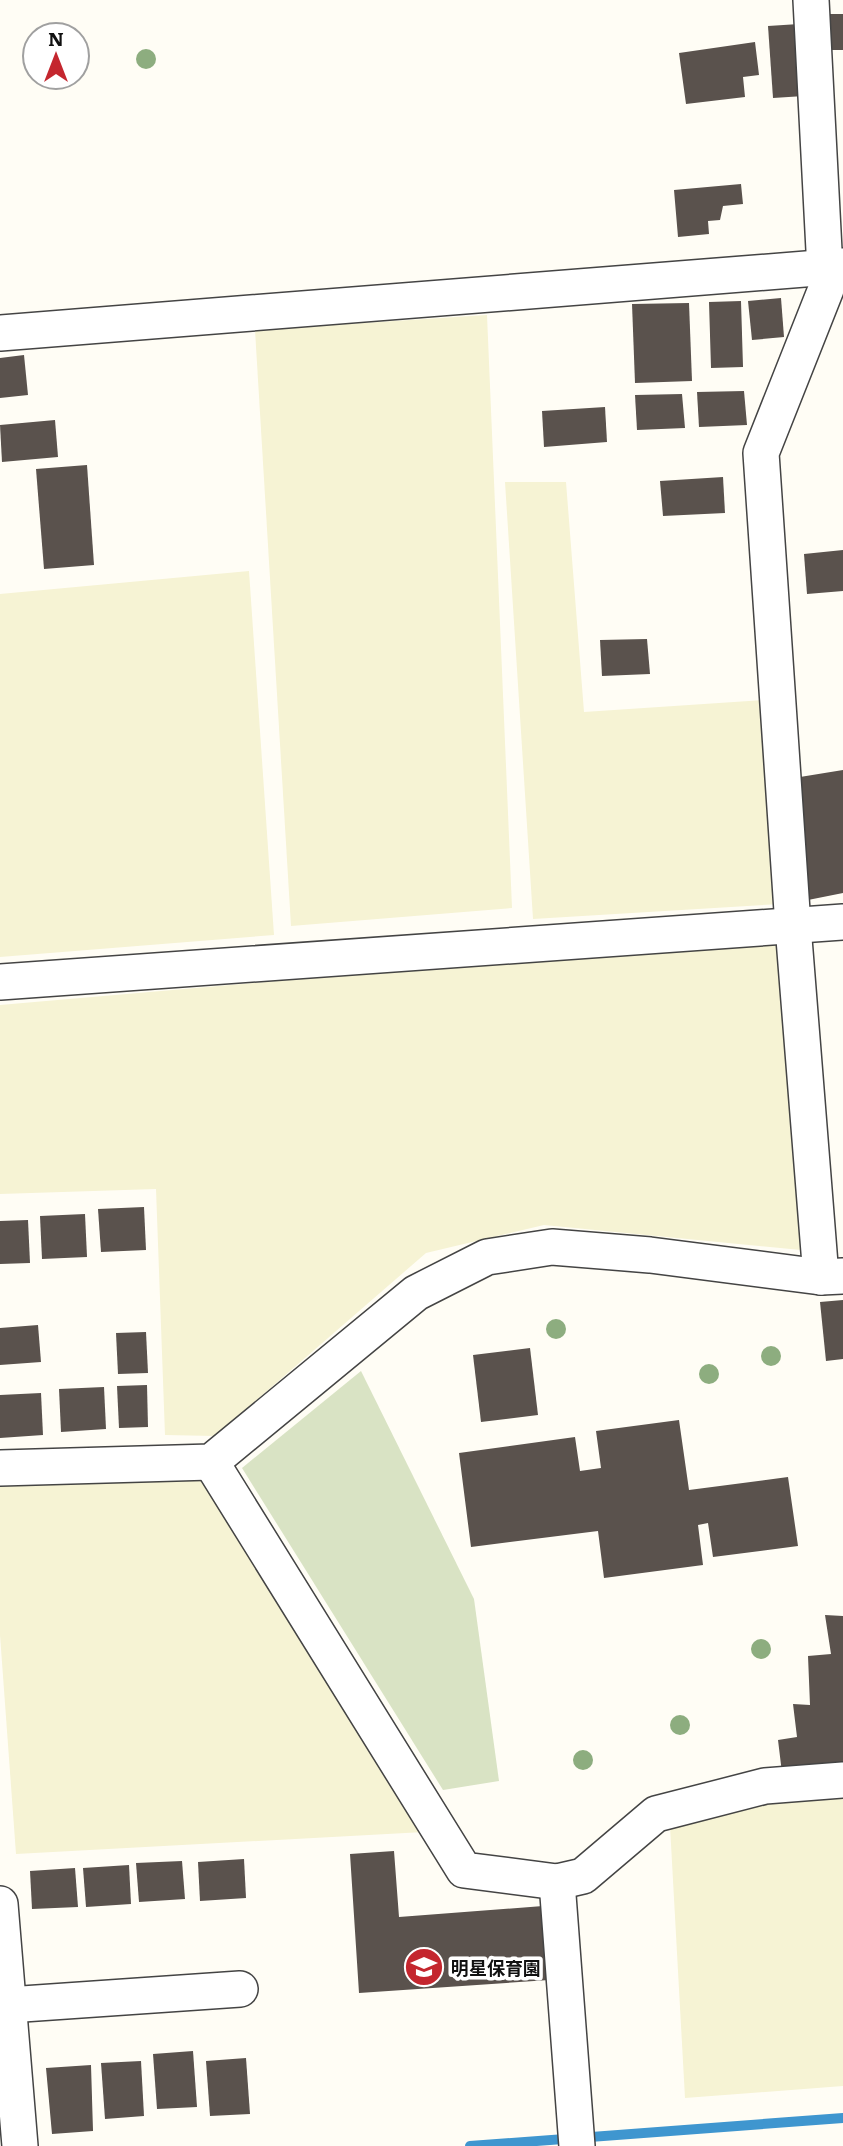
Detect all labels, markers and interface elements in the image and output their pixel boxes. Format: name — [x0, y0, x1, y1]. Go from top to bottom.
north arrow — [21, 21, 91, 91]
text: N — [48, 24, 64, 52]
school or university icon: 明星保育園 — [403, 1946, 445, 1988]
place label: 明星保育園 — [451, 1954, 541, 1981]

